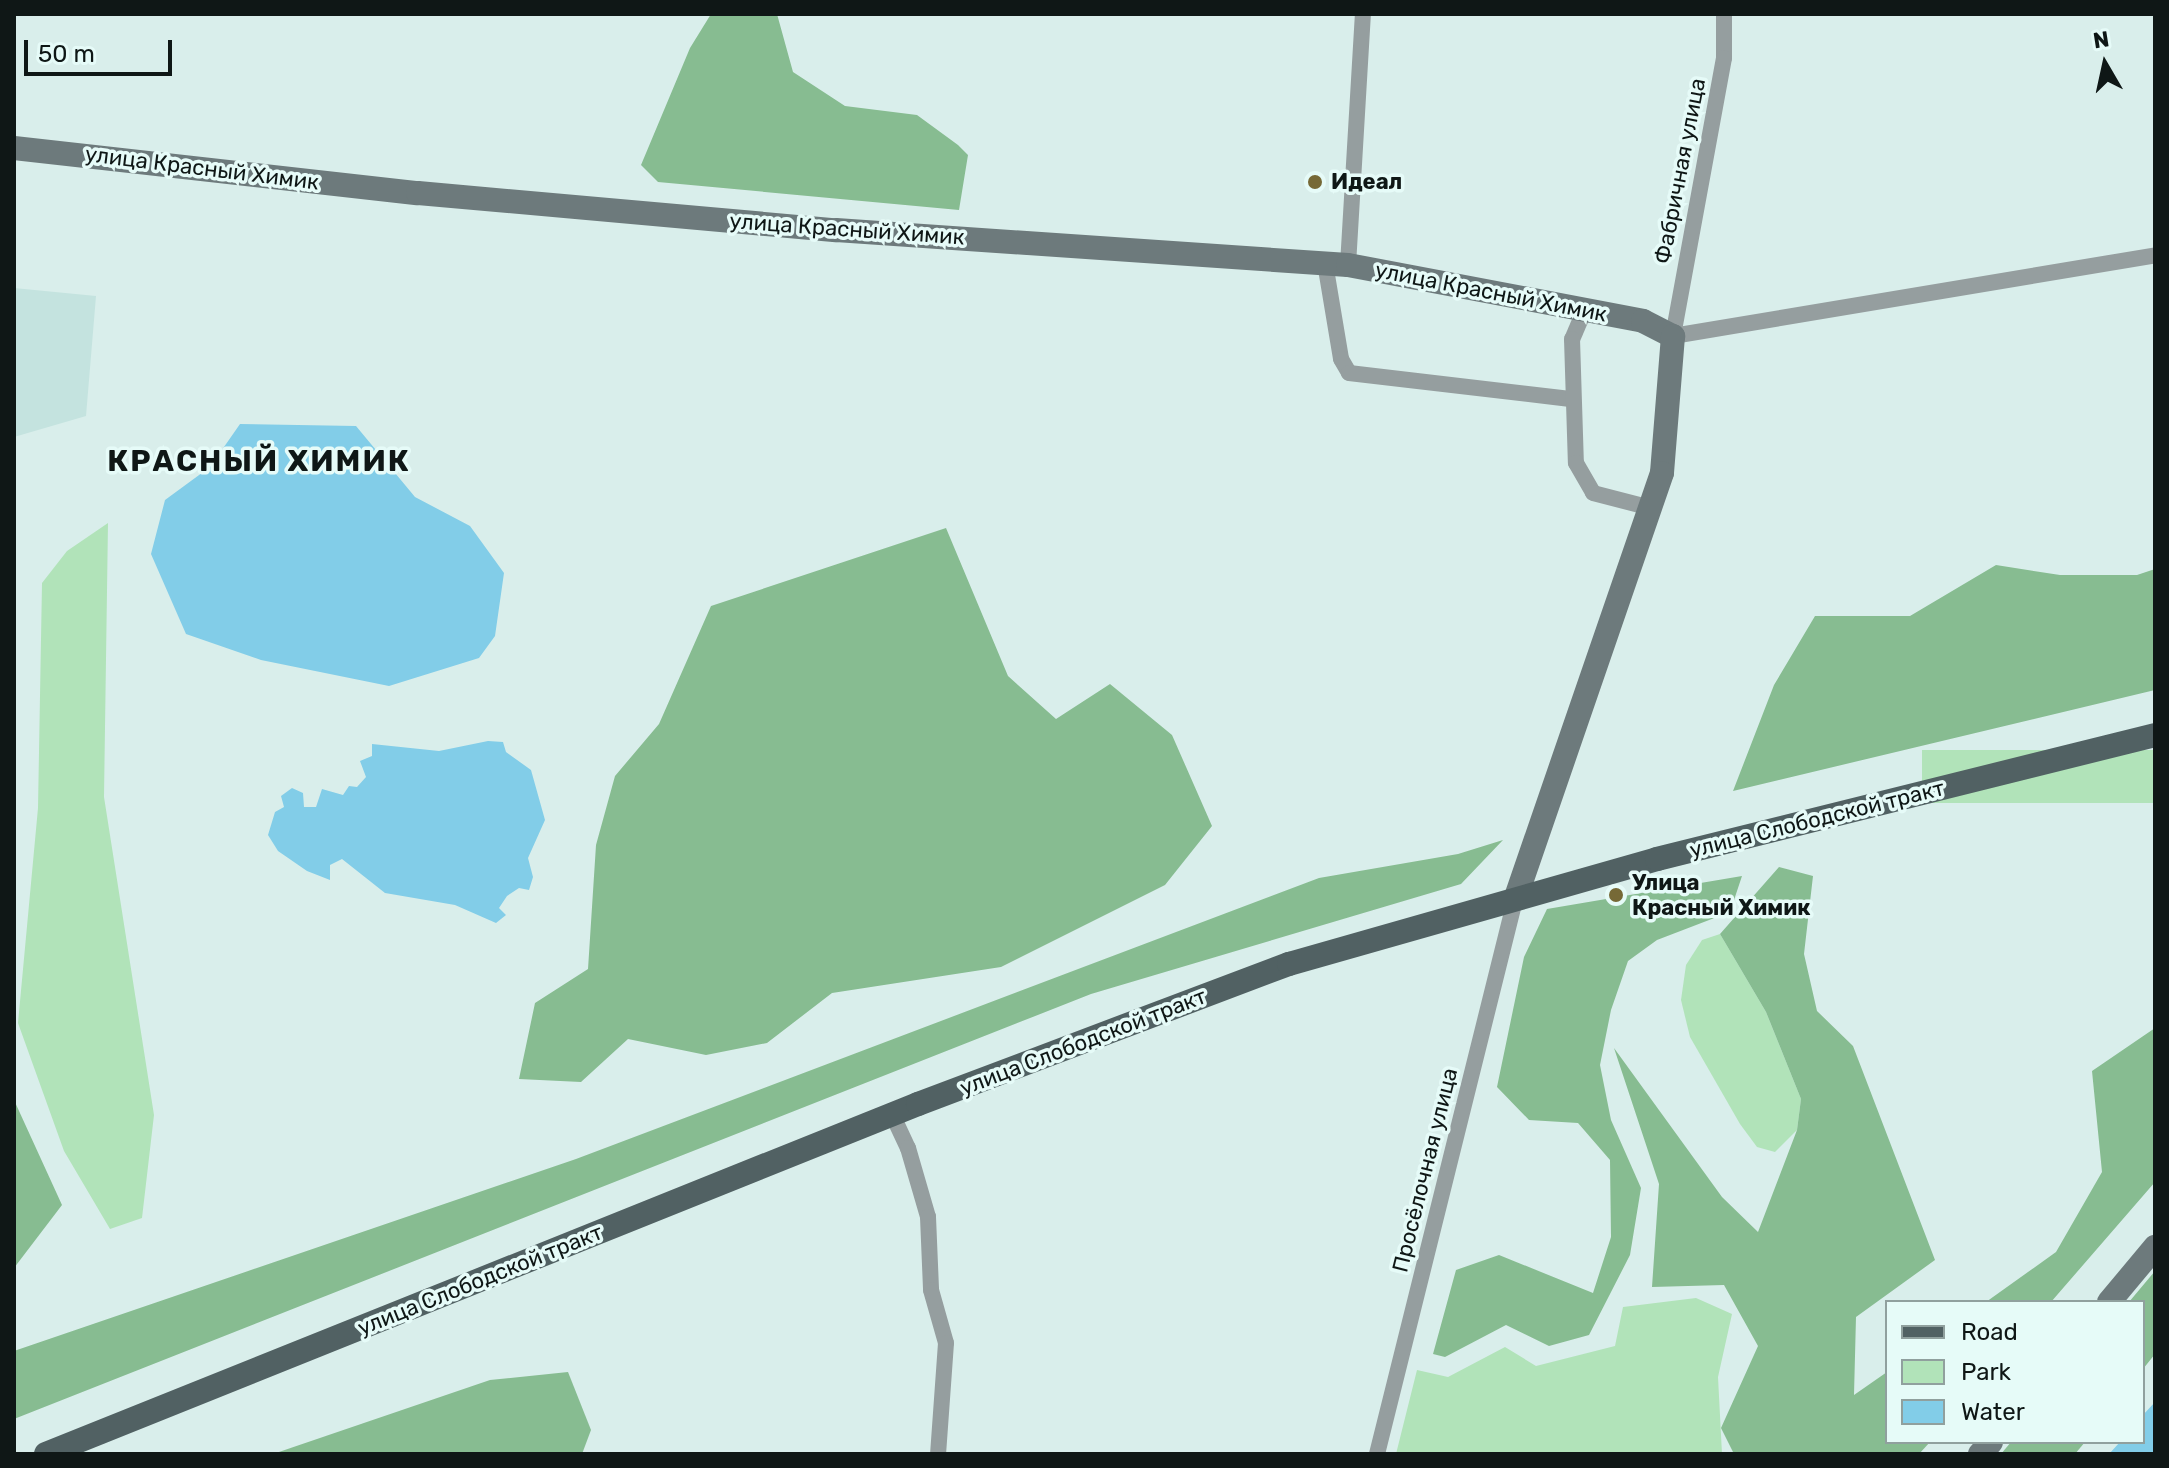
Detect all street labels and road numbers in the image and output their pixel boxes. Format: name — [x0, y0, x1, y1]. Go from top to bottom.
street label: Фабричная улица — [1649, 76, 1711, 266]
street label: улица Красный Химик — [84, 141, 320, 195]
street label: улица Красный Химик — [729, 208, 965, 250]
street label: улица Красный Химик — [1373, 257, 1609, 327]
street label: улица Слободской тракт — [1687, 775, 1947, 863]
street label: улица Слободской тракт — [956, 983, 1210, 1101]
street label: Просёлочная улица — [1387, 1065, 1463, 1275]
street label: улица Слободской тракт — [354, 1219, 606, 1341]

